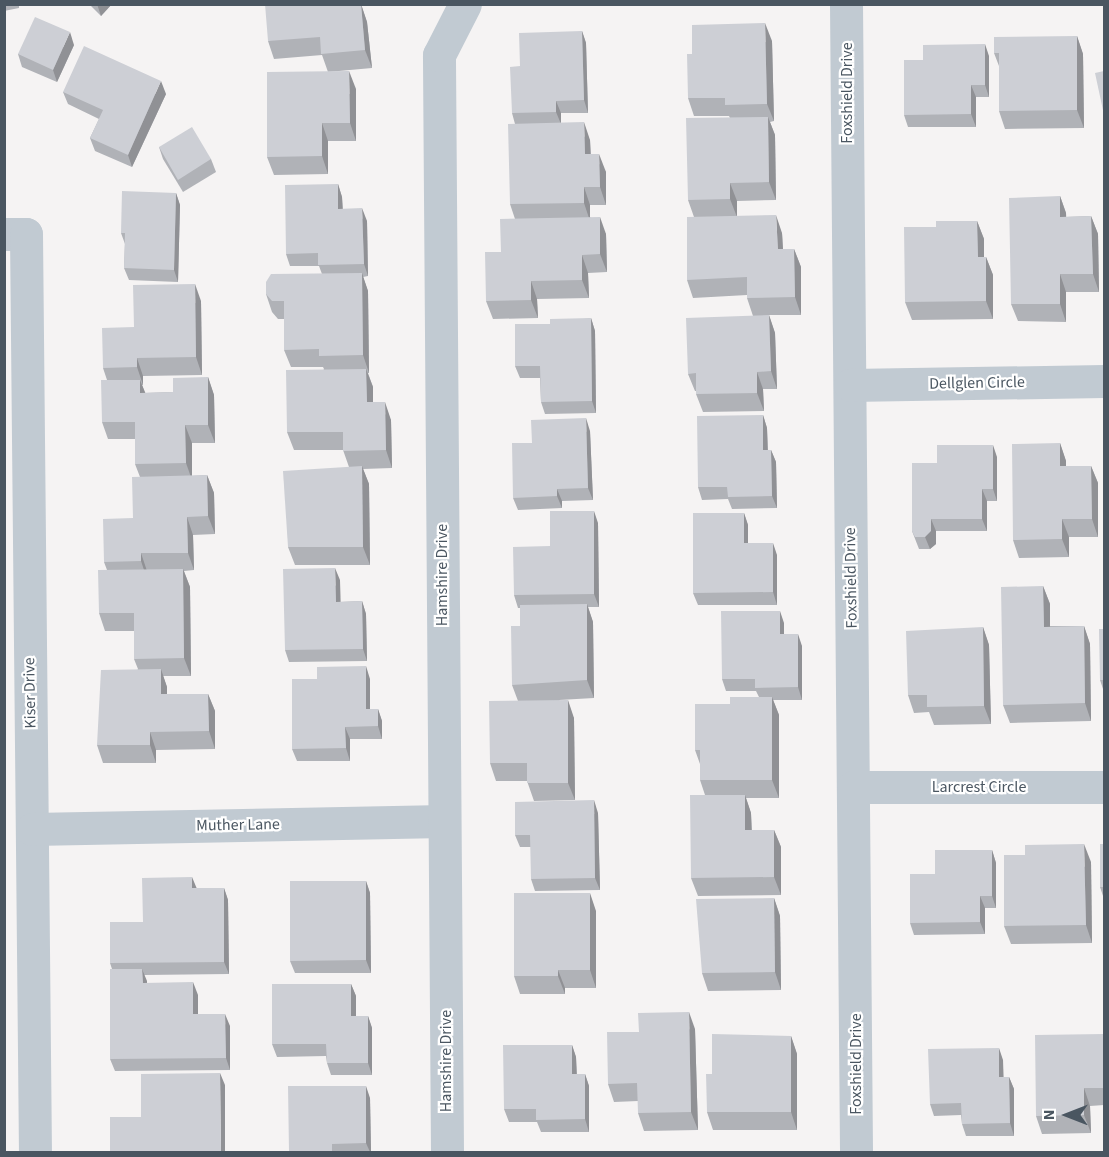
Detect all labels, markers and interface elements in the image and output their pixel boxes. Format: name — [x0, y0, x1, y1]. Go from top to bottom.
street label: Foxshield Drive — [837, 42, 857, 144]
street label: Dellglen Circle — [929, 373, 1025, 393]
street label: Hamshire Drive — [432, 524, 452, 626]
street label: Foxshield Drive — [841, 527, 861, 629]
street label: Kiser Drive — [20, 657, 40, 729]
street label: Larcrest Circle — [932, 777, 1026, 797]
street label: Muther Lane — [196, 815, 280, 835]
street label: Hamshire Drive — [436, 1010, 456, 1112]
street label: Foxshield Drive — [846, 1013, 866, 1115]
north arrow — [1037, 1085, 1097, 1145]
text: N — [1038, 1110, 1060, 1120]

